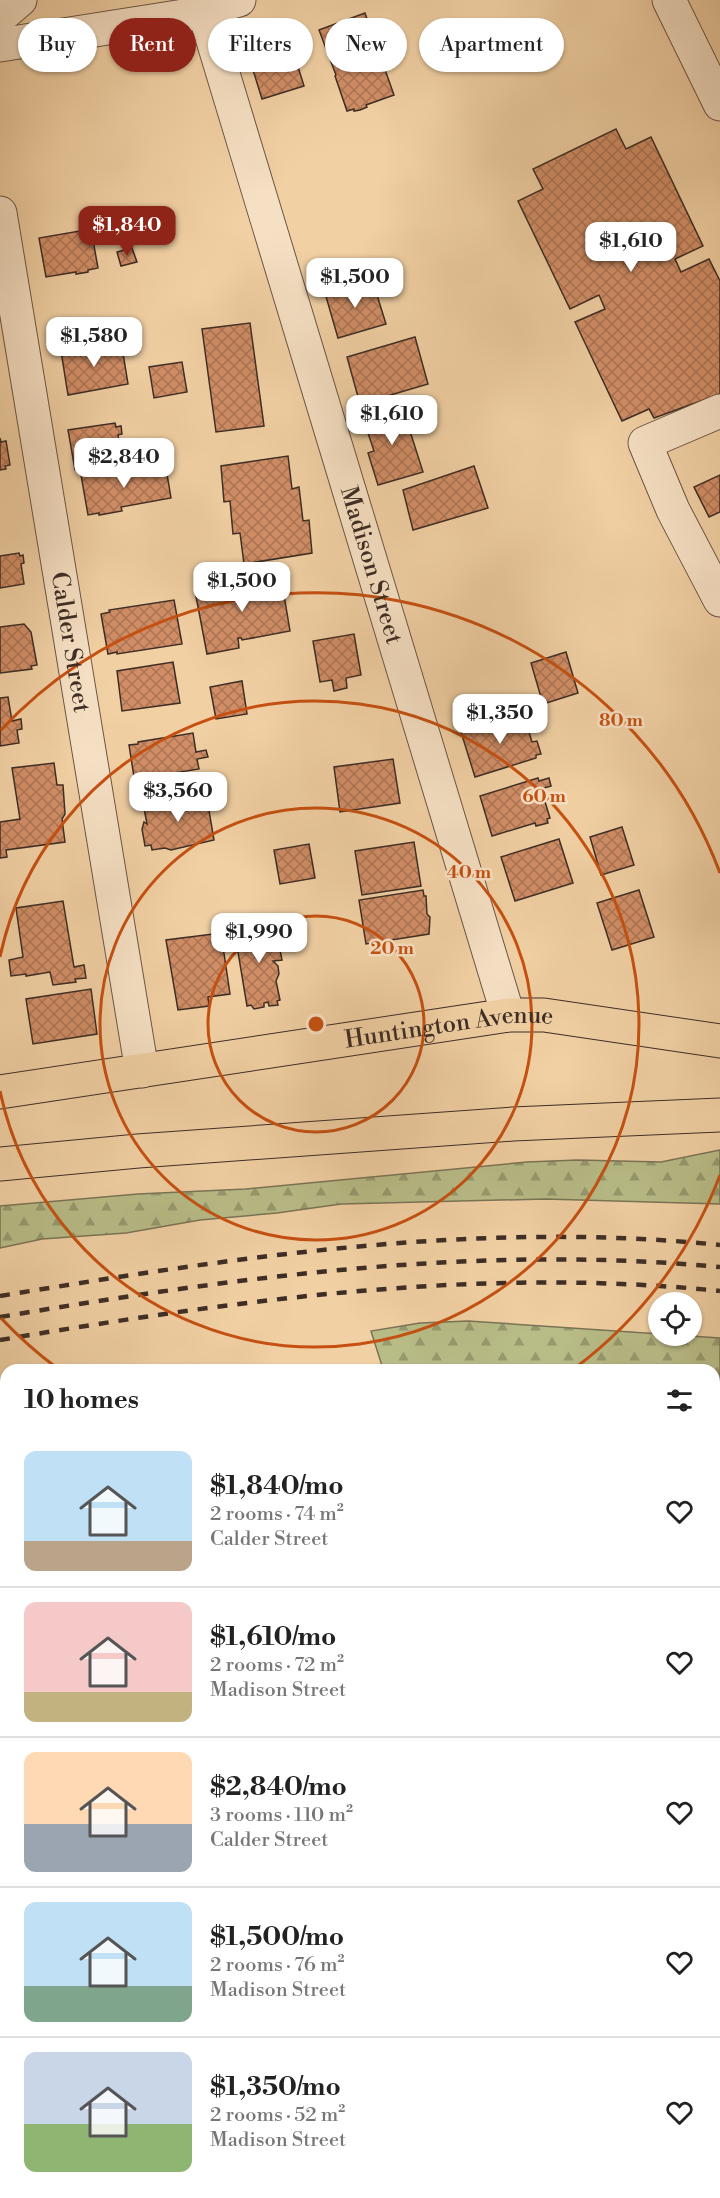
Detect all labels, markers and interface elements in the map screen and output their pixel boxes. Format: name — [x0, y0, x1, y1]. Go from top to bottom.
chip: Buy — [18, 18, 97, 72]
chip: Rent — [109, 18, 196, 72]
chip: Filters — [208, 18, 313, 72]
chip: New — [325, 18, 407, 72]
chip: Apartment — [419, 18, 564, 72]
pin: $1,840 — [78, 206, 176, 257]
text: $1,840 — [93, 213, 161, 238]
pin: $1,610 — [582, 222, 680, 273]
text: $1,610 — [599, 229, 663, 254]
pin: $1,500 — [306, 258, 404, 309]
text: $1,500 — [320, 265, 390, 290]
pin: $1,580 — [45, 317, 143, 368]
text: $1,580 — [60, 324, 128, 349]
pin: $1,610 — [343, 395, 441, 446]
text: $1,610 — [360, 402, 424, 427]
pin: $2,840 — [75, 438, 173, 489]
text: $2,840 — [88, 445, 160, 470]
street label: Madison Street — [333, 483, 409, 648]
pin: $1,500 — [193, 562, 291, 613]
text: $1,500 — [207, 569, 277, 594]
street label: Calder Street — [44, 570, 97, 715]
pin: $1,350 — [451, 694, 549, 745]
text: $1,350 — [467, 701, 533, 726]
text: 80 m — [599, 709, 644, 732]
pin: $3,560 — [129, 772, 227, 823]
text: $3,560 — [143, 779, 213, 804]
text: 60 m — [522, 785, 566, 808]
text: 40 m — [447, 861, 492, 884]
pin: $1,990 — [210, 913, 308, 964]
text: $1,990 — [225, 920, 293, 945]
text: 20 m — [370, 937, 414, 960]
street label: Huntington Avenue — [343, 1000, 555, 1056]
centre of rings — [306, 1014, 326, 1034]
map controls — [648, 1292, 702, 1346]
button: locate — [648, 1292, 702, 1346]
text: 10 homes — [24, 1384, 139, 1416]
icon: filters — [663, 1384, 696, 1417]
text: $1,840/mo — [210, 1470, 343, 1502]
icon: home — [72, 1475, 144, 1547]
icon: heart — [663, 1495, 696, 1528]
text: 2 rooms · 74 m² — [210, 1502, 344, 1527]
text: Calder Street — [210, 1527, 328, 1552]
text: $1,610/mo — [210, 1621, 336, 1653]
icon: home — [72, 1626, 144, 1698]
icon: heart — [663, 1646, 696, 1679]
text: 2 rooms · 72 m² — [210, 1653, 344, 1678]
text: Madison Street — [210, 1678, 346, 1703]
text: $2,840/mo — [210, 1771, 347, 1803]
icon: home — [72, 1776, 144, 1848]
icon: heart — [663, 1796, 696, 1829]
text: 3 rooms · 110 m² — [210, 1803, 353, 1828]
text: Calder Street — [210, 1828, 328, 1853]
text: $1,500/mo — [210, 1921, 344, 1953]
icon: home — [72, 1926, 144, 1998]
icon: heart — [663, 1946, 696, 1979]
text: 2 rooms · 76 m² — [210, 1953, 344, 1978]
text: Madison Street — [210, 1978, 346, 2003]
text: $1,350/mo — [210, 2071, 341, 2103]
icon: home — [72, 2076, 144, 2148]
icon: heart — [663, 2096, 696, 2129]
text: 2 rooms · 52 m² — [210, 2103, 345, 2128]
text: Madison Street — [210, 2128, 346, 2153]

